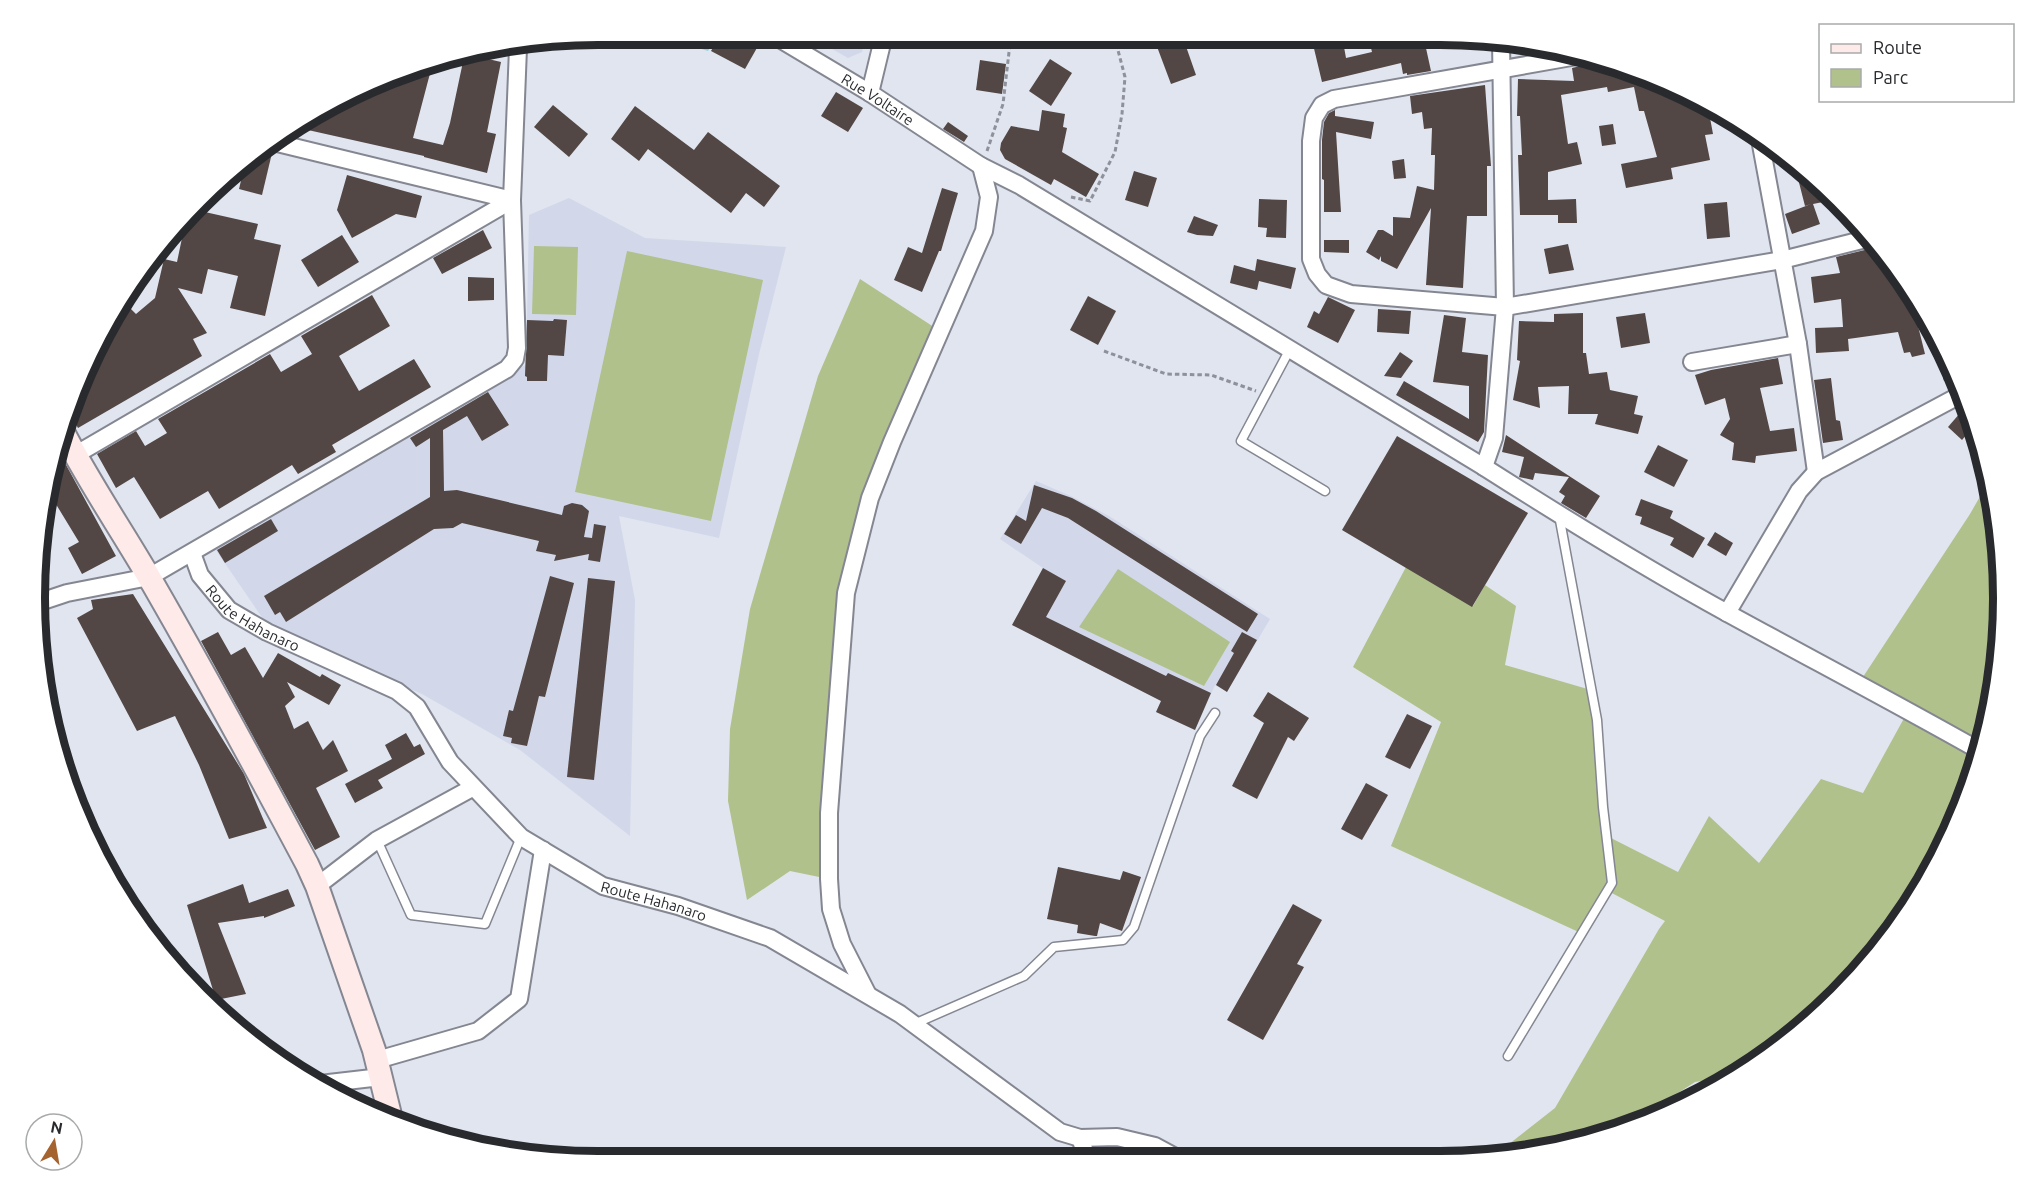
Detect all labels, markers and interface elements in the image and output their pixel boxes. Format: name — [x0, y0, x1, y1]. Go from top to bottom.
legend — [1819, 24, 2014, 102]
text: Route — [1873, 37, 1922, 57]
text: Parc — [1873, 67, 1908, 87]
street label: Rue Voltaire — [839, 70, 918, 128]
street label: Route Hahanaro — [203, 581, 302, 654]
street label: Route Hahanaro — [599, 877, 709, 924]
north arrow — [24, 1112, 84, 1172]
text: N — [49, 1117, 64, 1137]

